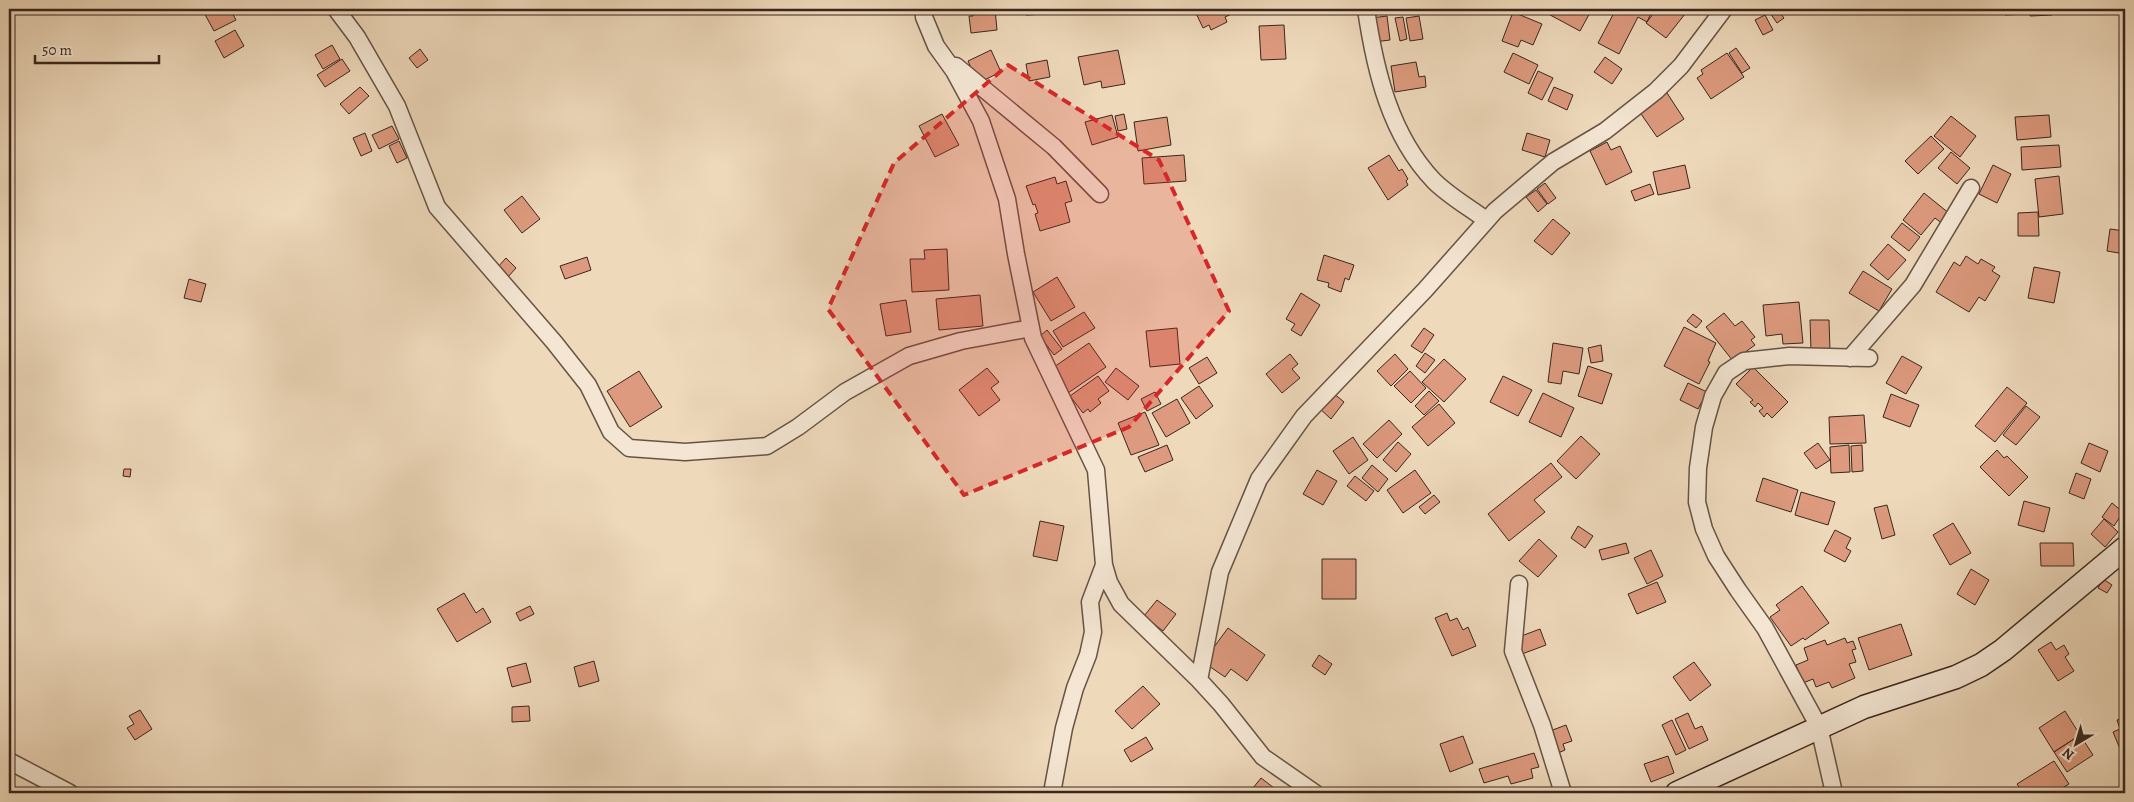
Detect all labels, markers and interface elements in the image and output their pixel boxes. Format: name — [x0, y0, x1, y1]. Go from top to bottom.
scale bar — [35, 32, 159, 64]
text: 50 m — [42, 40, 72, 60]
north arrow — [2052, 720, 2102, 770]
text: N — [2058, 743, 2078, 764]

